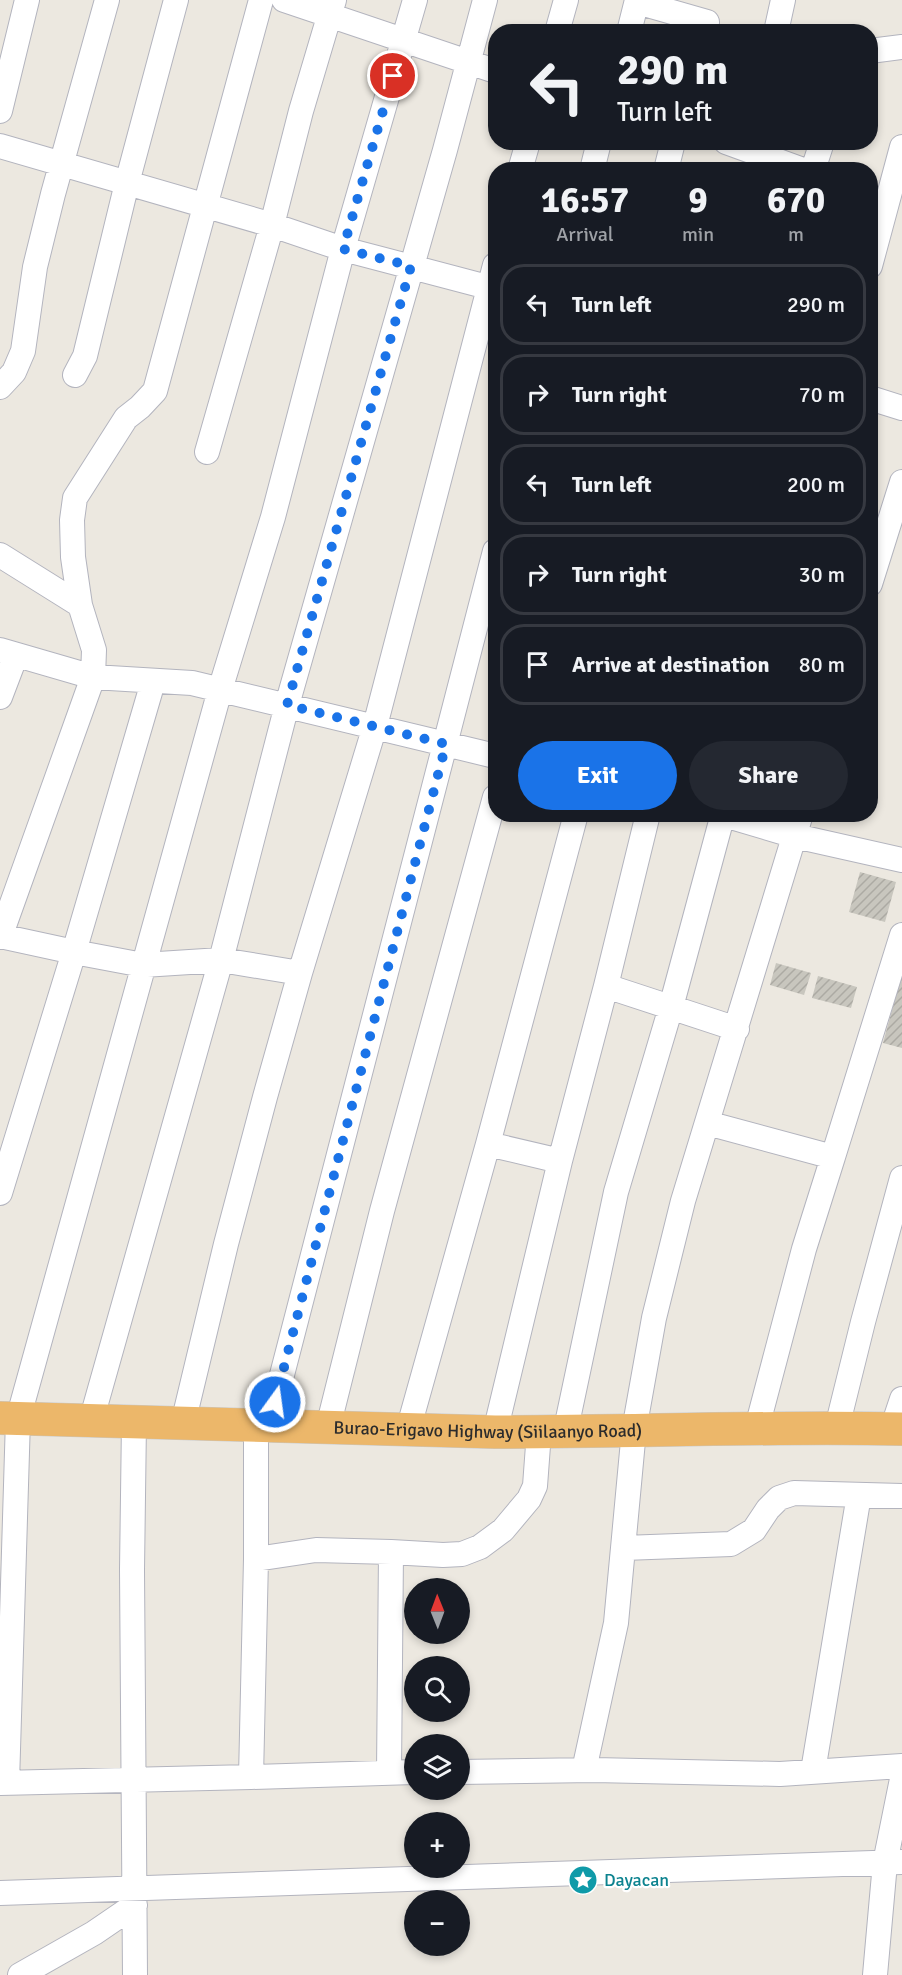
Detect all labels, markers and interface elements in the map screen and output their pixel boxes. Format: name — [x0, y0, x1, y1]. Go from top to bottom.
text: 290 m — [617, 45, 728, 96]
icon: left — [518, 48, 596, 126]
pin — [367, 50, 418, 101]
icon: arrive — [376, 59, 409, 92]
text: Turn left — [617, 96, 712, 129]
text: 16:57 — [541, 178, 629, 223]
text: 9 — [688, 178, 708, 223]
text: 670 — [767, 178, 825, 223]
text: Arrival — [556, 222, 614, 247]
text: min — [682, 222, 714, 247]
text: m — [788, 222, 804, 247]
icon: left — [521, 288, 554, 321]
text: Turn left — [572, 291, 652, 318]
text: 290 m — [787, 291, 845, 318]
icon: right — [521, 378, 554, 411]
text: Turn right — [572, 381, 667, 408]
text: 70 m — [799, 381, 845, 408]
icon: left — [521, 468, 554, 501]
text: Turn left — [572, 471, 652, 498]
text: 200 m — [787, 471, 845, 498]
icon: right — [521, 558, 554, 591]
text: Turn right — [572, 561, 667, 588]
text: 30 m — [799, 561, 845, 588]
icon: arrive — [521, 648, 554, 681]
text: Arrive at destination — [572, 651, 769, 678]
text: 80 m — [799, 651, 845, 678]
button: Exit — [518, 741, 677, 810]
button: Share — [689, 741, 848, 810]
position arrow — [243, 1370, 307, 1434]
street label: Burao-Erigavo Highway (Siilaanyo Road) — [333, 1416, 642, 1443]
north arrow — [404, 1578, 470, 1644]
map controls — [404, 1578, 470, 1956]
button: search — [404, 1656, 470, 1722]
button: layers — [404, 1734, 470, 1800]
button: + — [404, 1812, 470, 1878]
place icon: Dayacan — [567, 1864, 599, 1896]
place label: Dayacan — [604, 1869, 669, 1891]
button: − — [404, 1890, 470, 1956]

